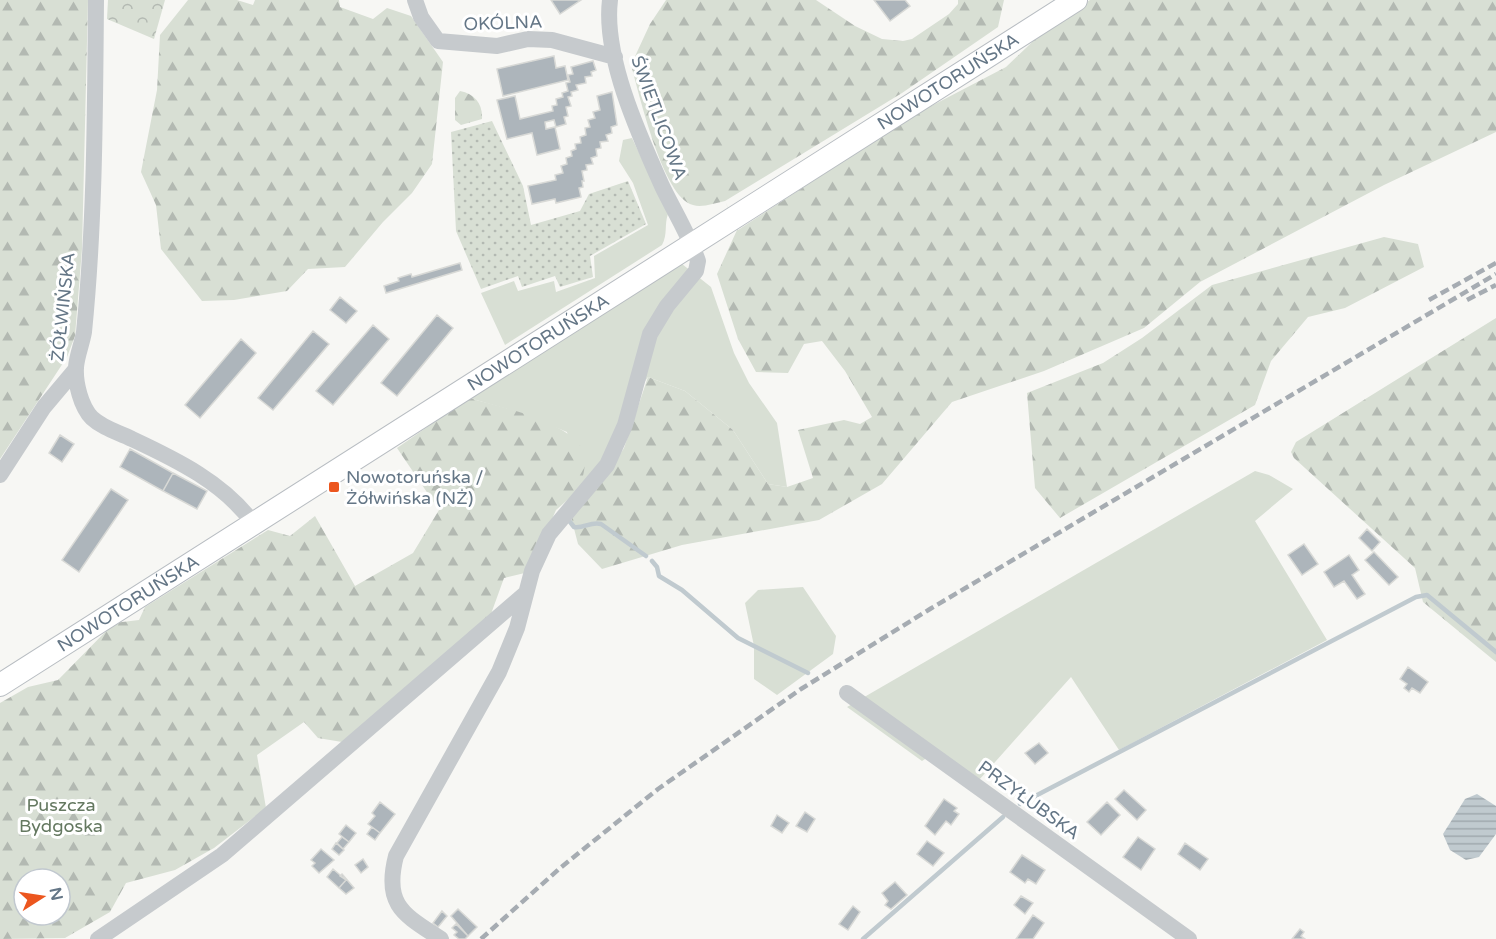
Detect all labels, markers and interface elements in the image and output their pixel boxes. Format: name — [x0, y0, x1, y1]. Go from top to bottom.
street label: OKÓLNA — [463, 11, 543, 35]
street label: NOWOTORUŃSKA — [873, 28, 1023, 135]
street label: ŚWIETLICOWA — [626, 53, 692, 183]
street label: ŻÓŁWIŃSKA — [46, 251, 80, 363]
street label: NOWOTORUŃSKA — [463, 289, 613, 396]
place label: Nowotoruńska / Żółwińska (NŻ) — [346, 466, 484, 509]
marker: Nowotoruńska / Żółwińska (NŻ) — [327, 480, 341, 494]
street label: NOWOTORUŃSKA — [53, 550, 203, 657]
street label: PRZYŁUBSKA — [974, 756, 1084, 844]
park label: Puszcza Bydgoska — [19, 794, 103, 837]
north arrow — [12, 867, 72, 927]
text: N — [45, 886, 67, 902]

